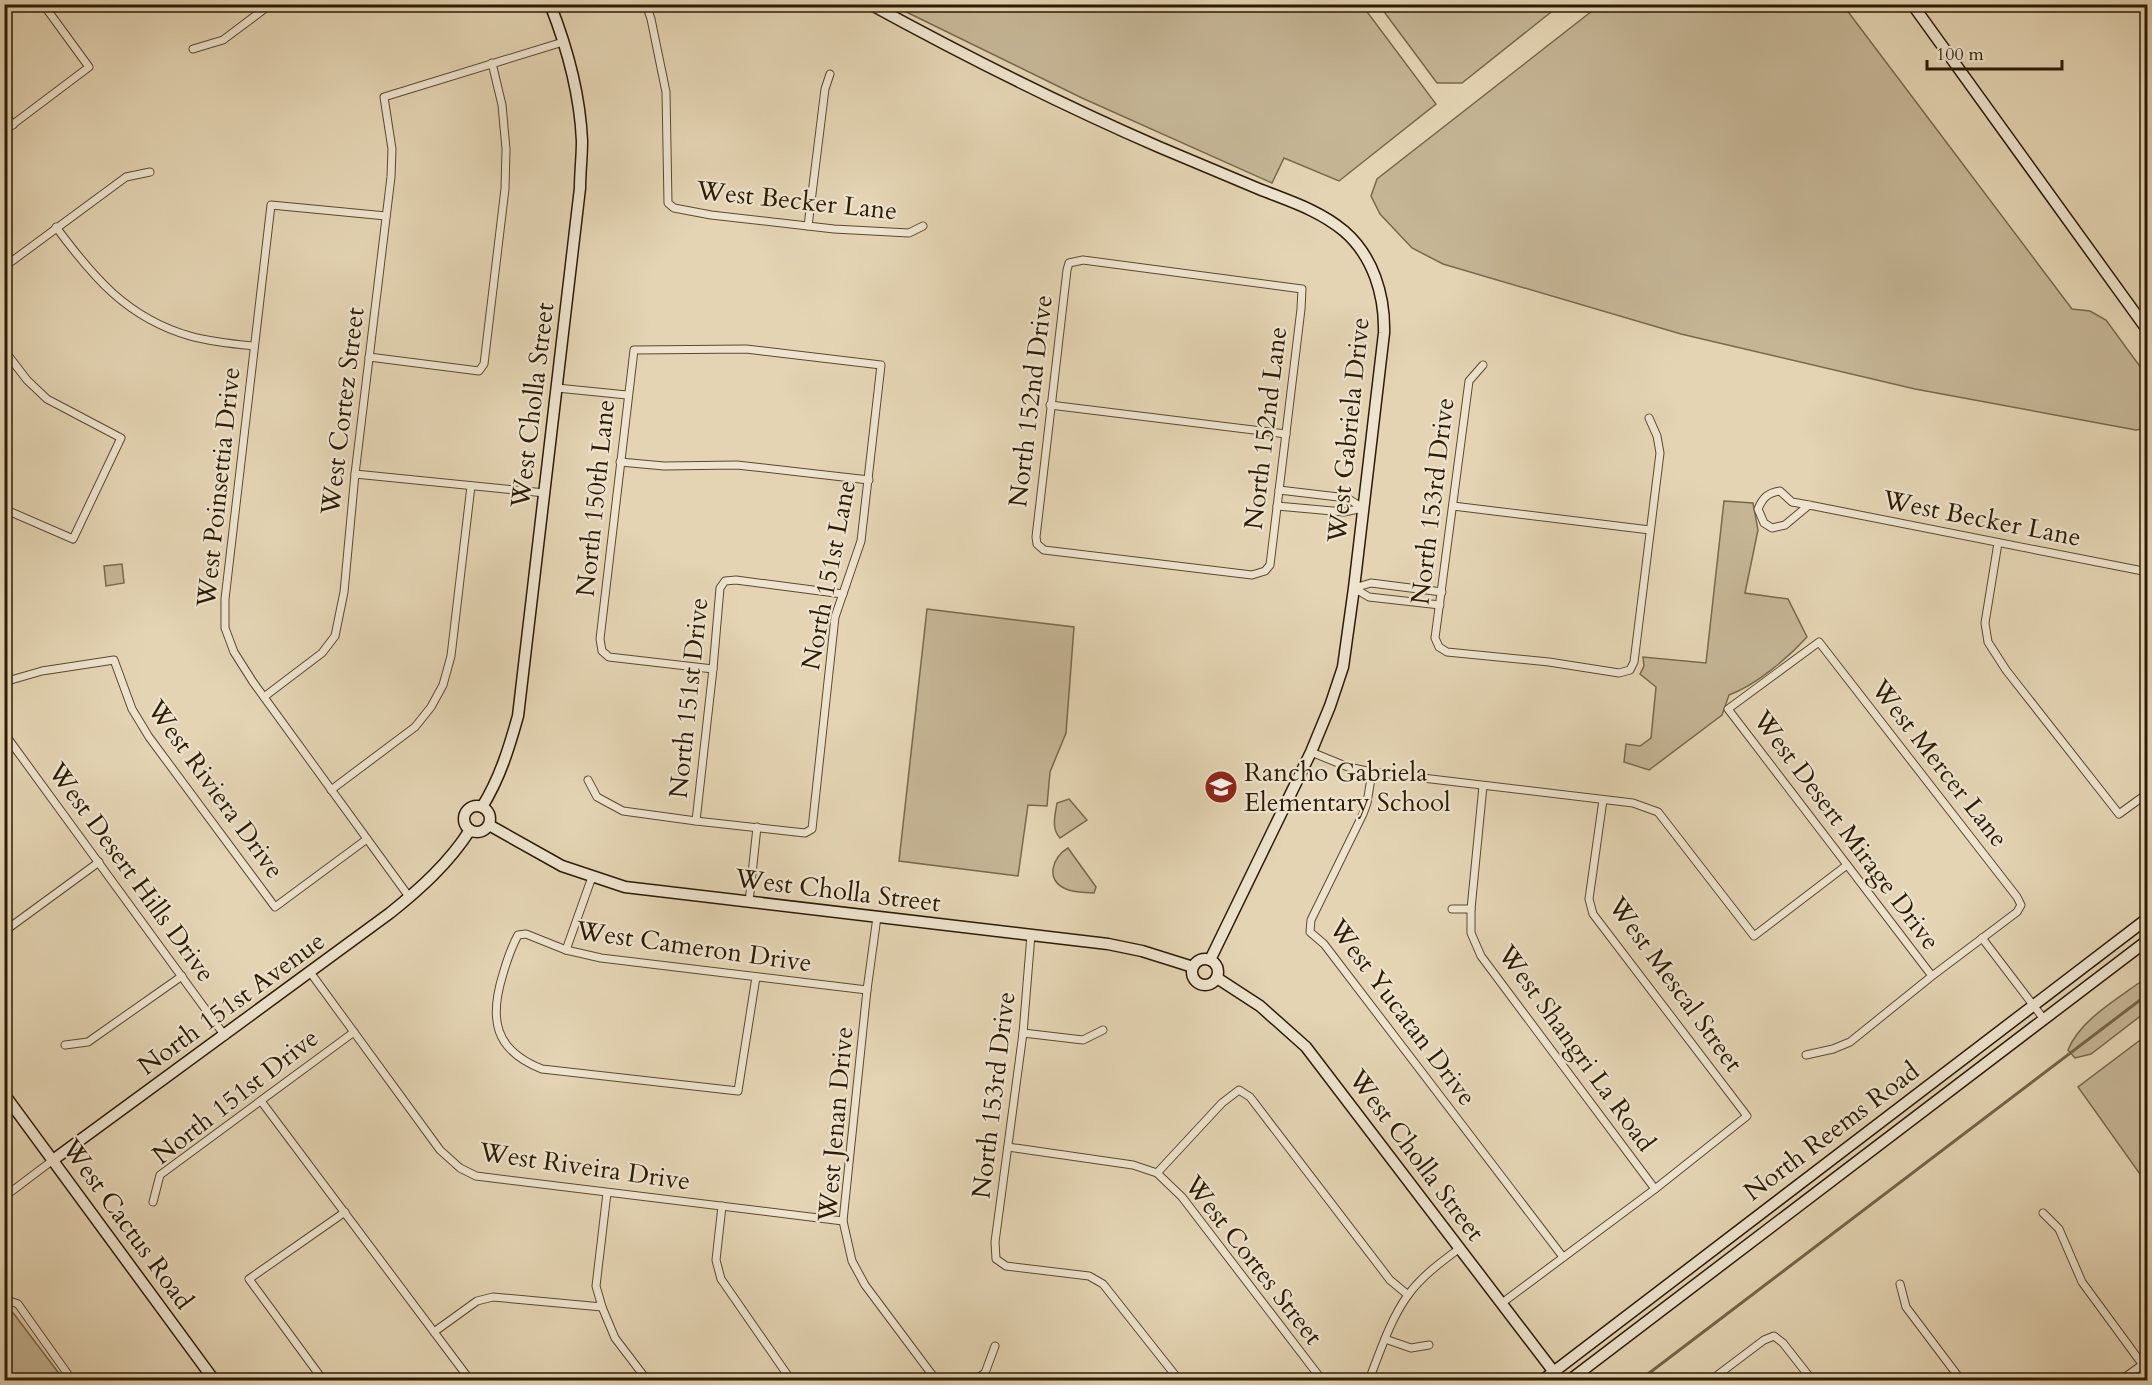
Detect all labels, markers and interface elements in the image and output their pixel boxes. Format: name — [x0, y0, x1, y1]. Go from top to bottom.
scale bar — [1927, 33, 2062, 71]
text: 100 m — [1936, 42, 1984, 67]
street label: West Becker Lane — [694, 172, 899, 228]
street label: North 152nd Drive — [1000, 293, 1061, 509]
street label: West Cholla Street — [502, 300, 562, 511]
street label: West Cortez Street — [312, 305, 373, 518]
street label: West Gabriela Drive — [1319, 316, 1378, 546]
street label: North 152nd Lane — [1236, 325, 1295, 532]
street label: West Poinsettia Drive — [188, 365, 249, 610]
street label: North 153rd Drive — [1402, 396, 1463, 607]
street label: North 150th Lane — [568, 398, 623, 598]
street label: North 151st Lane — [793, 477, 864, 673]
street label: West Becker Lane — [1879, 482, 2084, 555]
street label: North 151st Drive — [661, 596, 716, 800]
street label: West Mercer Lane — [1862, 671, 2016, 854]
street label: West Riviera Drive — [138, 692, 292, 886]
street label: West Desert Mirage Drive — [1744, 703, 1948, 957]
street label: West Desert Hills Drive — [39, 755, 223, 989]
place label: Rancho Gabriela Elementary School — [1244, 755, 1451, 820]
school or university icon: Rancho Gabriela Elementary School — [1203, 769, 1239, 805]
street label: West Cholla Street — [732, 860, 943, 920]
street label: West Mescal Street — [1600, 889, 1751, 1079]
street label: West Yucatan Drive — [1320, 911, 1484, 1113]
street label: West Cameron Drive — [573, 912, 814, 980]
street label: North 151st Avenue — [131, 924, 332, 1083]
street label: West Shangri La Road — [1489, 937, 1663, 1159]
street label: North 153rd Drive — [963, 990, 1024, 1201]
street label: North 151st Drive — [145, 1020, 326, 1172]
street label: West Jenan Drive — [809, 1025, 861, 1224]
street label: North Reems Road — [1736, 1054, 1926, 1209]
street label: West Cholla Street — [1340, 1061, 1493, 1248]
street label: West Cactus Road — [53, 1131, 201, 1317]
street label: West Riveira Drive — [476, 1134, 693, 1199]
street label: West Cortes Street — [1176, 1168, 1331, 1352]

